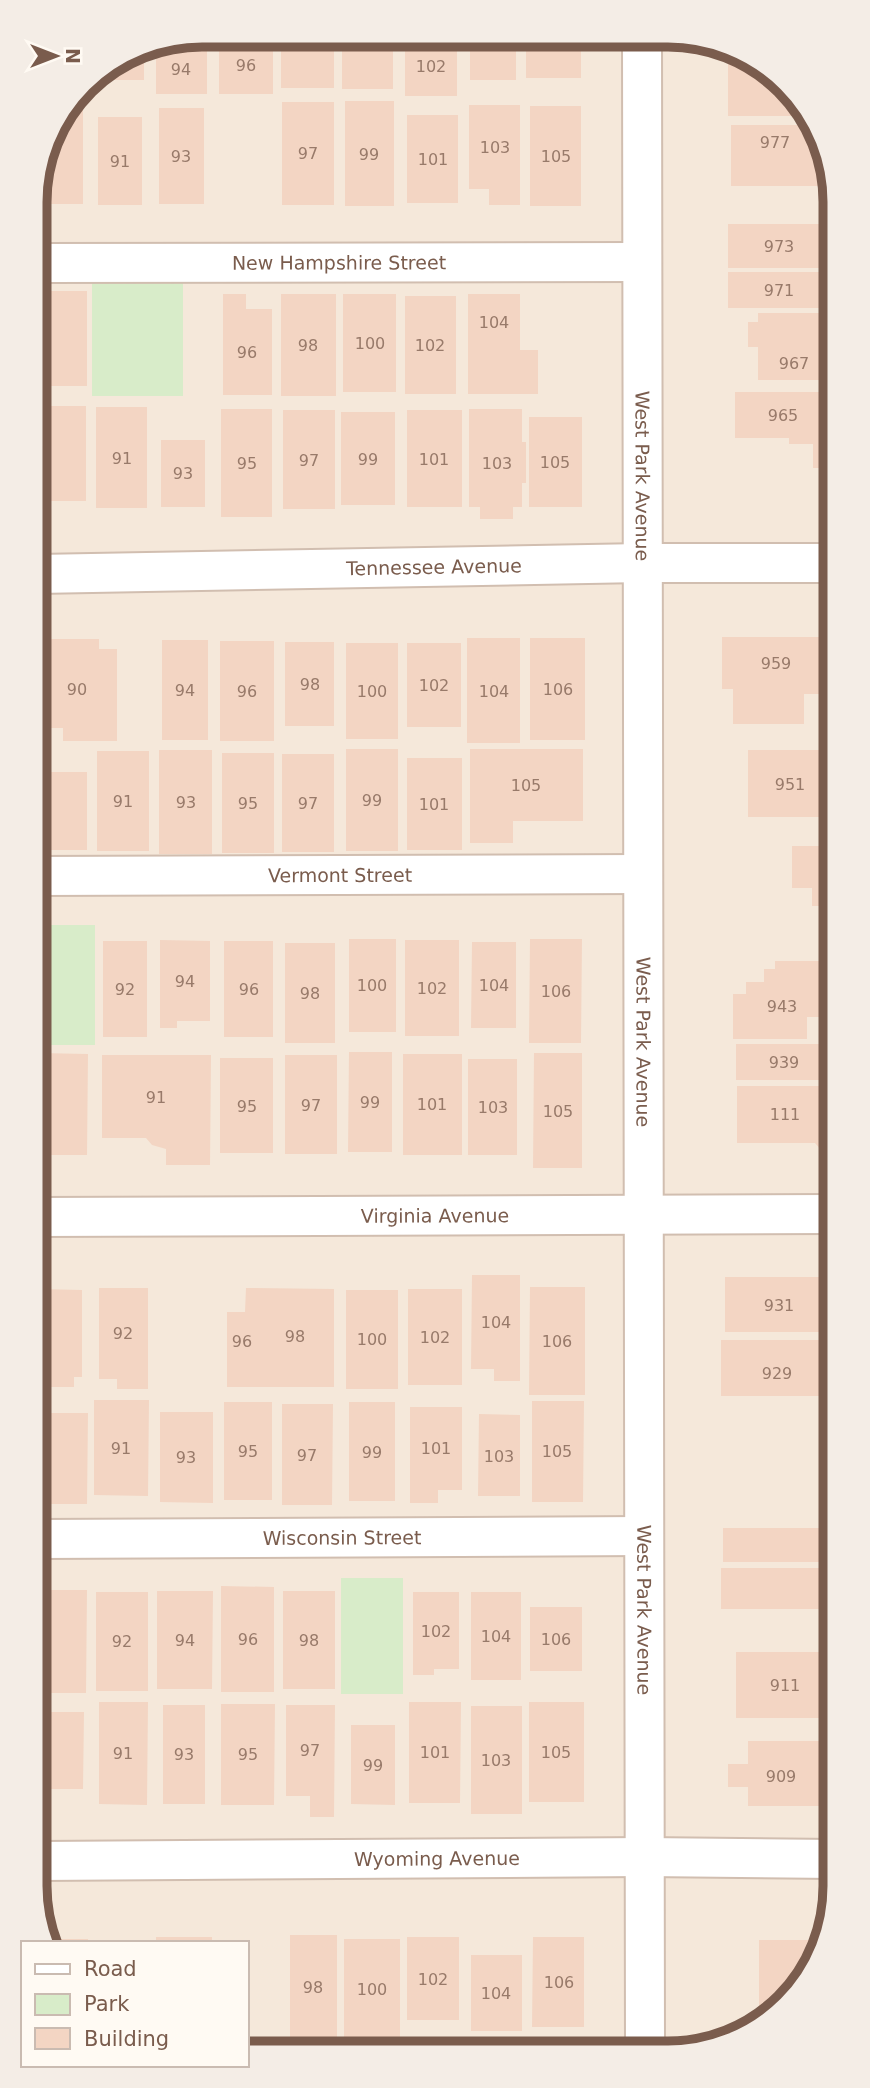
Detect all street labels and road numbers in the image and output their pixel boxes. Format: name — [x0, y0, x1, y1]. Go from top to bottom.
street label: New Hampshire Street — [232, 251, 446, 274]
street label: West Park Avenue — [632, 391, 654, 561]
street label: Tennessee Avenue — [345, 554, 522, 579]
street label: Vermont Street — [268, 864, 412, 886]
street label: West Park Avenue — [632, 957, 655, 1127]
street label: Virginia Avenue — [361, 1204, 509, 1227]
street label: West Park Avenue — [633, 1525, 655, 1695]
street label: Wisconsin Street — [263, 1526, 421, 1549]
street label: Wyoming Avenue — [354, 1847, 520, 1870]

